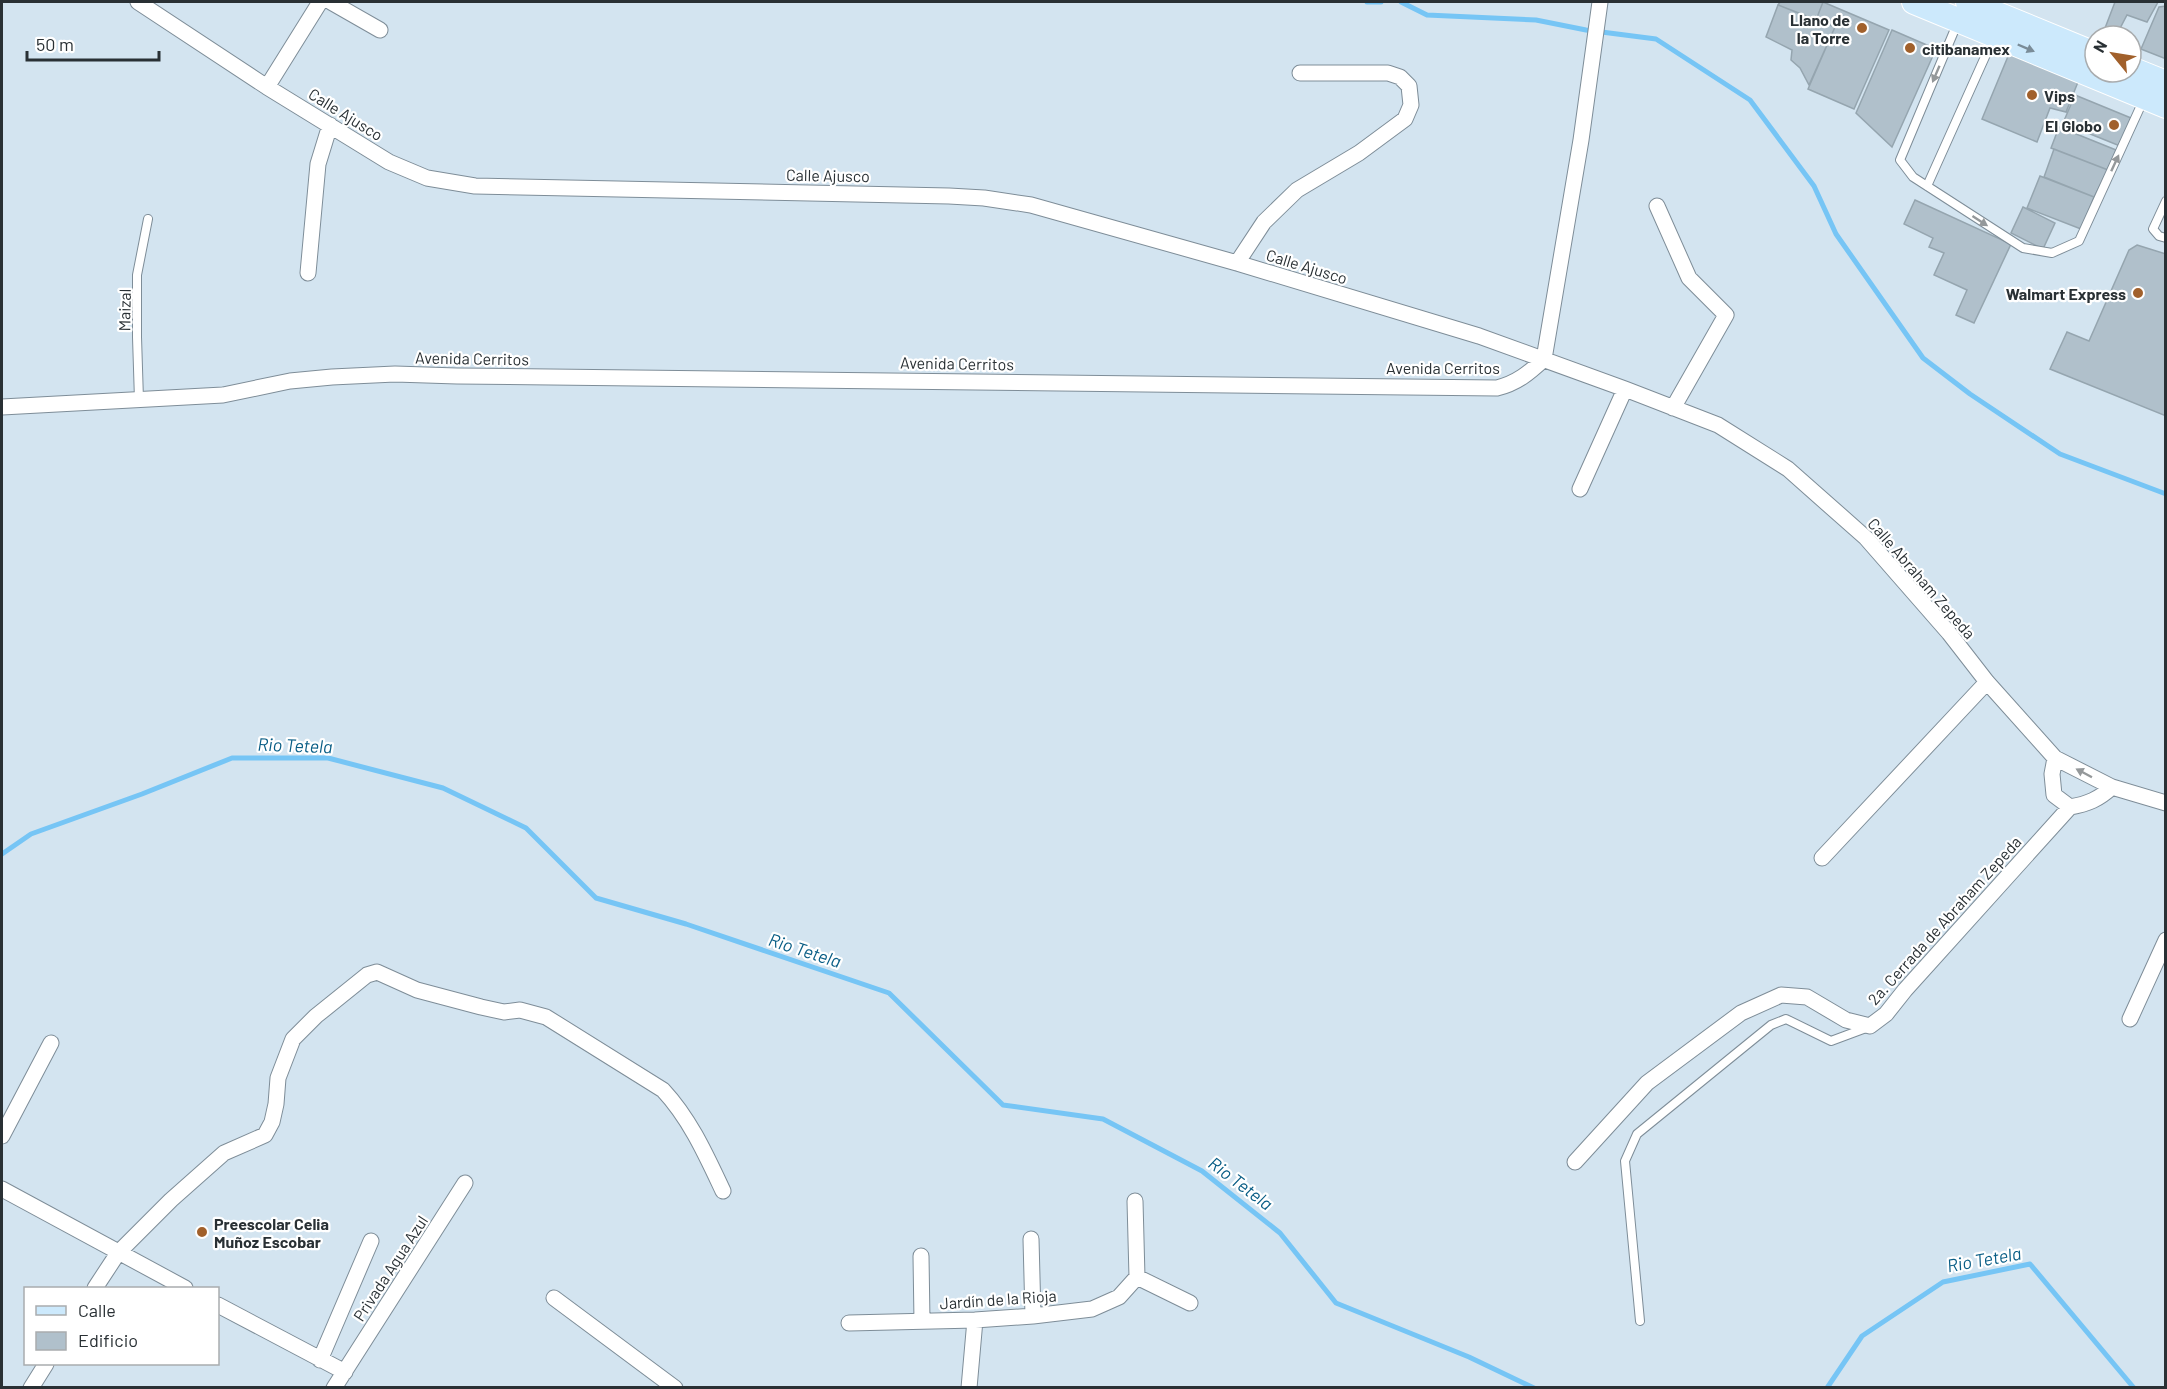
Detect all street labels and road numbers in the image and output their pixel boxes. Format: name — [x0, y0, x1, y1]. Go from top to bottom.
street label: Calle Ajusco — [305, 84, 387, 144]
street label: Calle Ajusco — [786, 165, 870, 185]
street label: Calle Ajusco — [1264, 245, 1350, 287]
street label: Maizal — [114, 288, 134, 332]
street label: Avenida Cerritos — [415, 348, 529, 368]
street label: Avenida Cerritos — [900, 353, 1014, 373]
street label: Avenida Cerritos — [1386, 358, 1500, 377]
street label: Calle Abraham Zepeda — [1864, 514, 1980, 642]
street label: 2a. Cerrada de Abraham Zepeda — [1863, 832, 2025, 1008]
street label: Privada Agua Azul — [349, 1212, 431, 1324]
street label: Jardín de la Rioja — [939, 1285, 1057, 1313]

